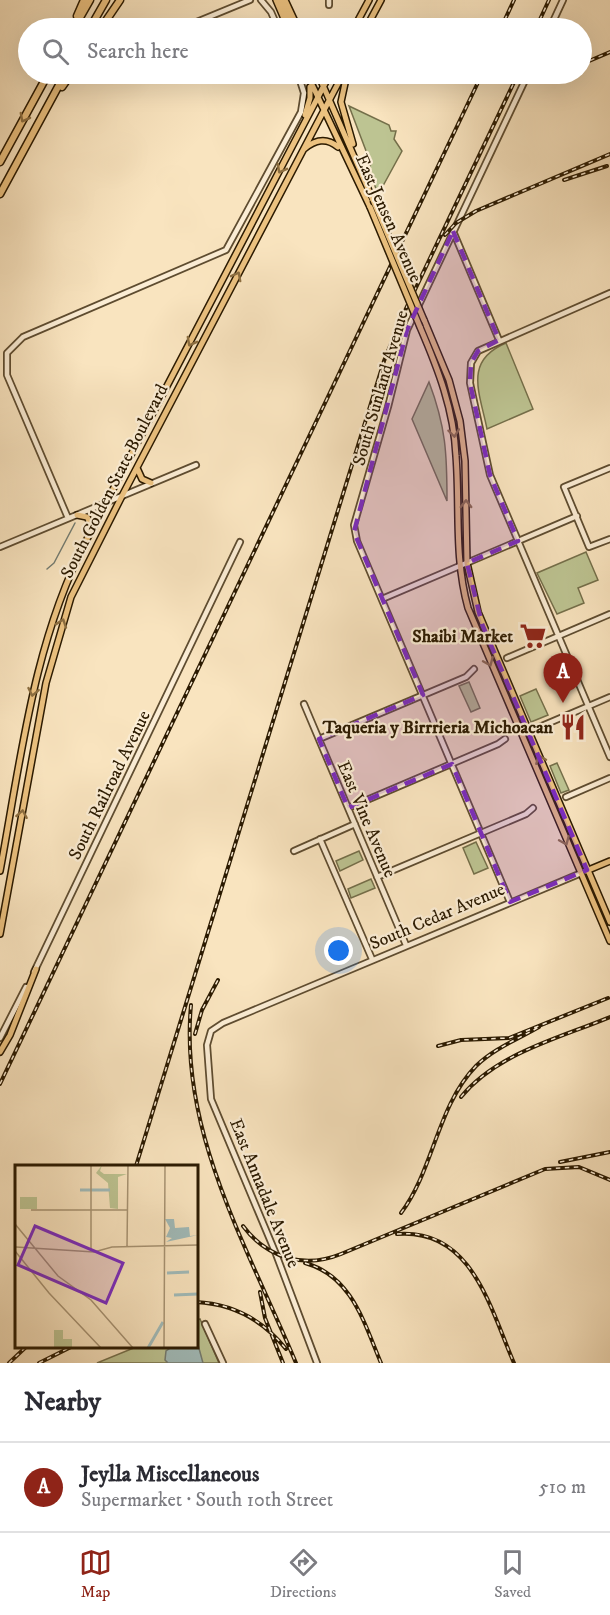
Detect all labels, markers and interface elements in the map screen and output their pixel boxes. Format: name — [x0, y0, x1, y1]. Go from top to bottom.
search box — [18, 18, 592, 84]
icon: search — [39, 35, 72, 68]
text: Search here — [87, 38, 189, 65]
one-way arrow — [20, 112, 31, 122]
street label: East Jensen Avenue — [350, 151, 426, 286]
one-way arrow — [277, 163, 288, 173]
one-way arrow — [229, 272, 241, 283]
street label: South Sunland Avenue — [348, 308, 414, 469]
one-way arrow — [187, 335, 198, 346]
street label: South Golden State Boulevard — [56, 381, 174, 582]
one-way arrow — [447, 428, 460, 437]
one-way arrow — [460, 500, 472, 509]
one-way arrow — [55, 619, 67, 629]
supermarket icon: Shaibi Market — [518, 621, 548, 651]
place label: Shaibi Market — [412, 626, 513, 648]
pin: A — [544, 654, 582, 703]
one-way arrow — [482, 656, 494, 667]
one-way arrow — [27, 686, 40, 696]
street label: South Railroad Avenue — [64, 707, 156, 864]
restaurant icon: Taqueria y Birrrieria Michoacan — [558, 712, 588, 742]
place label: Taqueria y Birrrieria Michoacan — [322, 717, 554, 739]
one-way arrow — [535, 754, 547, 765]
street label: East Vine Avenue — [332, 758, 401, 881]
one-way arrow — [15, 809, 28, 819]
one-way arrow — [558, 835, 570, 846]
street label: South Cedar Avenue — [367, 879, 508, 955]
your location — [324, 936, 353, 965]
street label: East Annadale Avenue — [224, 1115, 304, 1271]
inset map — [15, 1165, 198, 1348]
text: Nearby — [24, 1386, 101, 1419]
text: Jeylla Miscellaneous — [81, 1461, 259, 1488]
text: A — [37, 1475, 50, 1500]
text: 510 m — [539, 1475, 586, 1500]
text: Supermarket · South 10th Street — [81, 1488, 333, 1513]
tab: Map — [79, 1546, 112, 1602]
tab: Directions — [270, 1546, 336, 1602]
tab: Saved — [494, 1546, 531, 1602]

